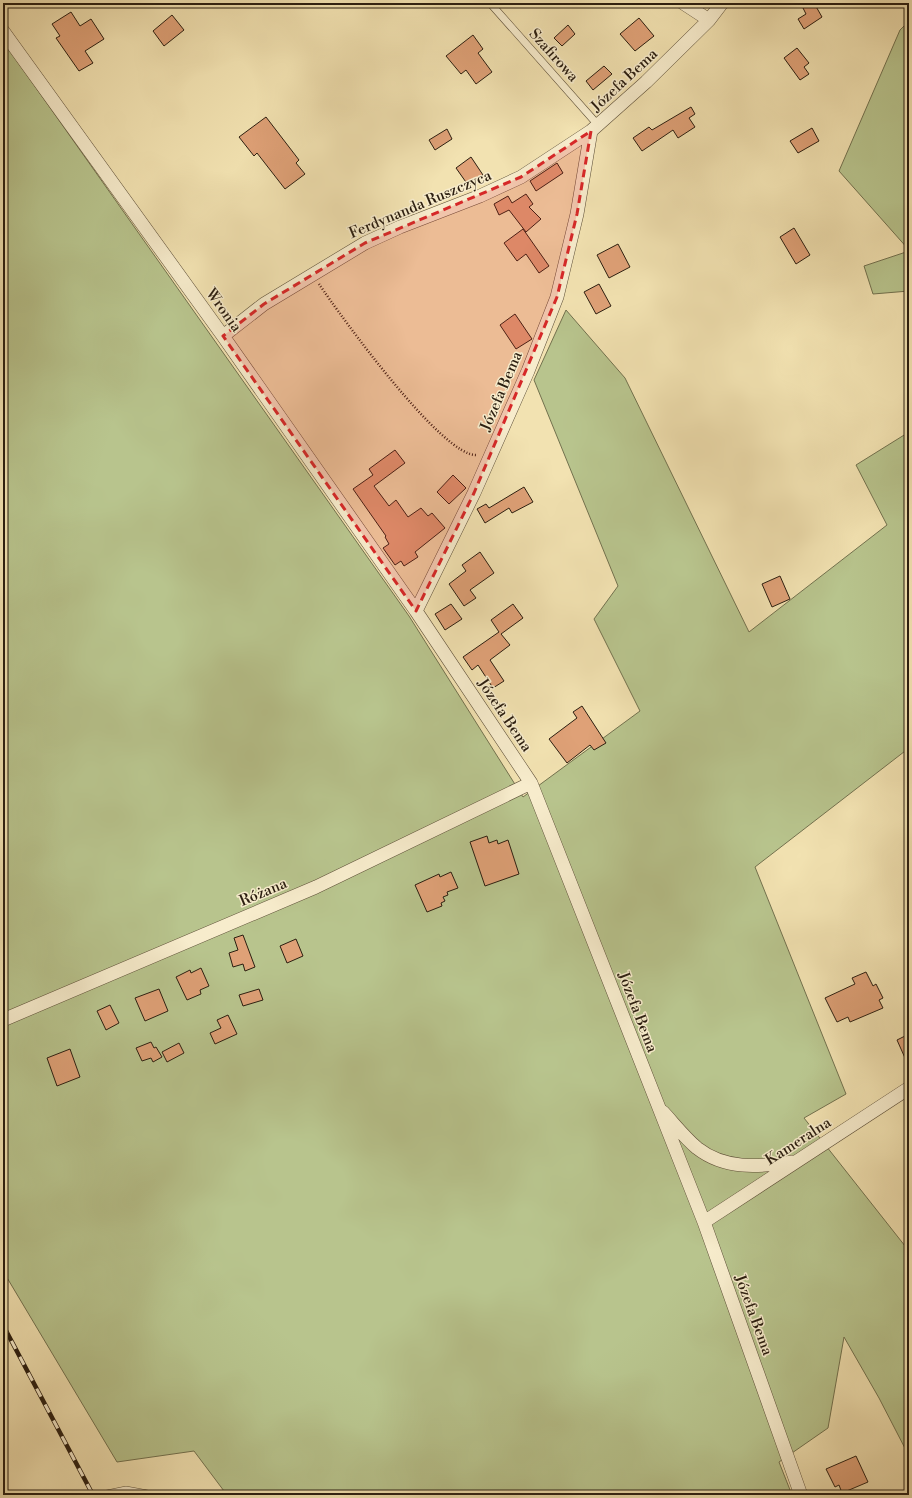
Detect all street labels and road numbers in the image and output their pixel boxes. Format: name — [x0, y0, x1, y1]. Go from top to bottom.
street label: Szafirowa — [525, 25, 583, 86]
street label: Józefa Bema — [586, 44, 662, 117]
street label: Ferdynanda Ruszczyca — [346, 166, 495, 243]
street label: Wronia — [201, 284, 246, 336]
street label: Józefa Bema — [476, 348, 527, 435]
street label: Józefa Bema — [472, 674, 536, 756]
street label: Różana — [236, 874, 290, 911]
street label: Józefa Bema — [613, 968, 662, 1055]
street label: Kameralna — [762, 1113, 835, 1170]
street label: Józefa Bema — [730, 1271, 777, 1359]

